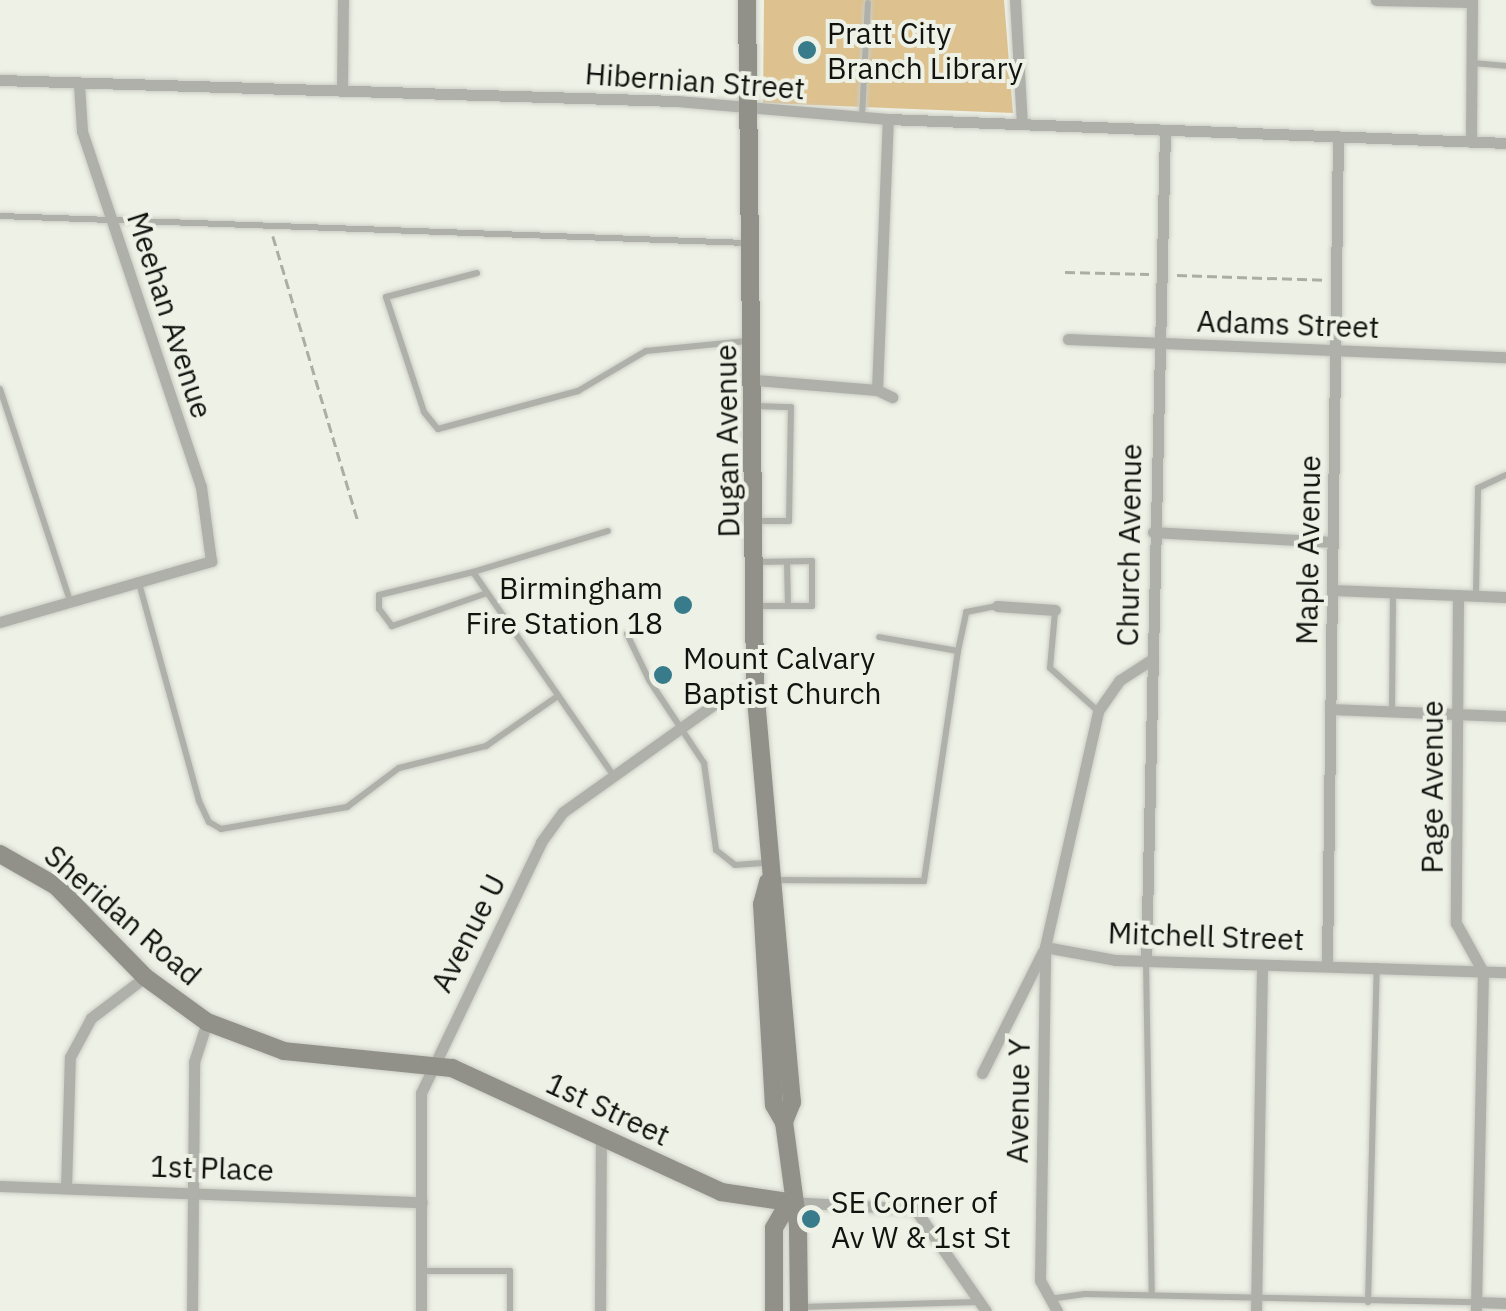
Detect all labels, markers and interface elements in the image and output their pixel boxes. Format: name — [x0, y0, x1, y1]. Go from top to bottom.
place label: Pratt City Branch Library — [827, 15, 1023, 86]
marker: Pratt City Branch Library — [796, 39, 818, 61]
street label: Hibernian Street — [584, 55, 806, 107]
street label: Meehan Avenue — [120, 207, 220, 423]
street label: Adams Street — [1196, 303, 1380, 345]
street label: Dugan Avenue — [707, 344, 747, 538]
street label: Church Avenue — [1109, 443, 1149, 647]
street label: Maple Avenue — [1288, 455, 1328, 645]
place label: Birmingham Fire Station 18 — [465, 570, 663, 640]
marker: Birmingham Fire Station 18 — [672, 594, 694, 616]
place label: Mount Calvary Baptist Church — [683, 640, 882, 710]
marker: Mount Calvary Baptist Church — [652, 664, 674, 686]
street label: Page Avenue — [1414, 700, 1450, 874]
street label: Sheridan Road — [37, 837, 209, 993]
street label: Avenue U — [423, 868, 513, 998]
street label: Mitchell Street — [1107, 915, 1305, 957]
street label: Avenue Y — [999, 1038, 1037, 1164]
street label: 1st Street — [540, 1065, 676, 1153]
street label: 1st Place — [150, 1148, 274, 1188]
place label: SE Corner of Av W & 1st St — [831, 1184, 1011, 1254]
marker: SE Corner of Av W & 1st St — [800, 1208, 822, 1230]

